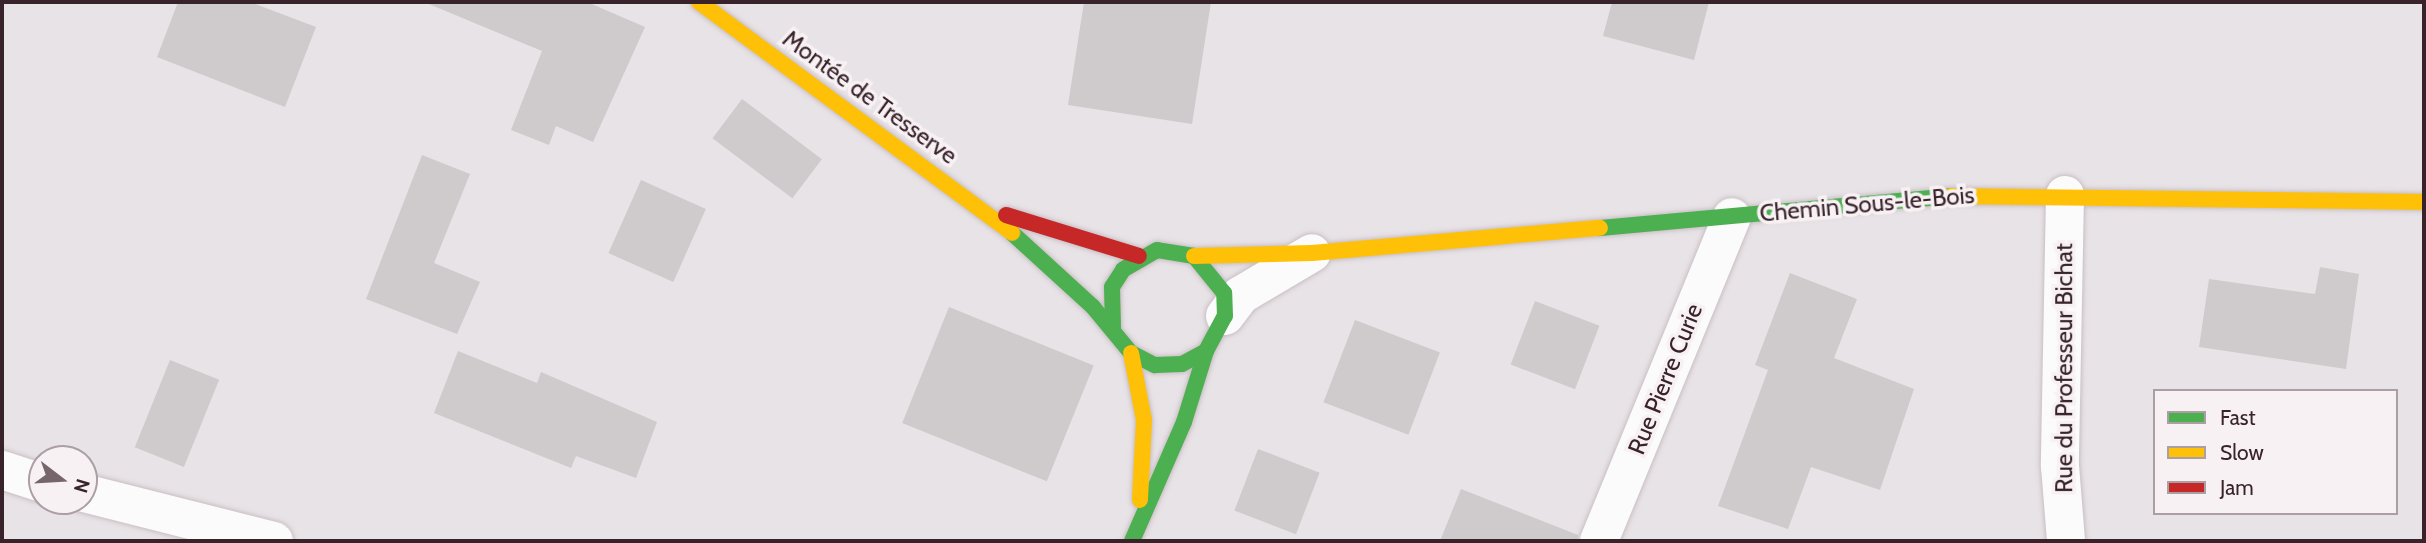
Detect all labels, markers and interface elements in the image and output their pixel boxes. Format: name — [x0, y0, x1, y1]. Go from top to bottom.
street label: Montée de Tresserve — [777, 24, 963, 170]
street label: Chemin Sous-le-Bois — [1758, 180, 1976, 228]
street label: Rue du Professeur Bichat — [2050, 243, 2078, 493]
street label: Rue Pierre Curie — [1622, 299, 1708, 459]
legend — [2153, 389, 2398, 515]
text: Fast — [2220, 405, 2256, 430]
text: Slow — [2220, 440, 2264, 465]
north arrow — [28, 445, 98, 515]
text: Jam — [2220, 475, 2254, 500]
text: N — [69, 476, 95, 495]

